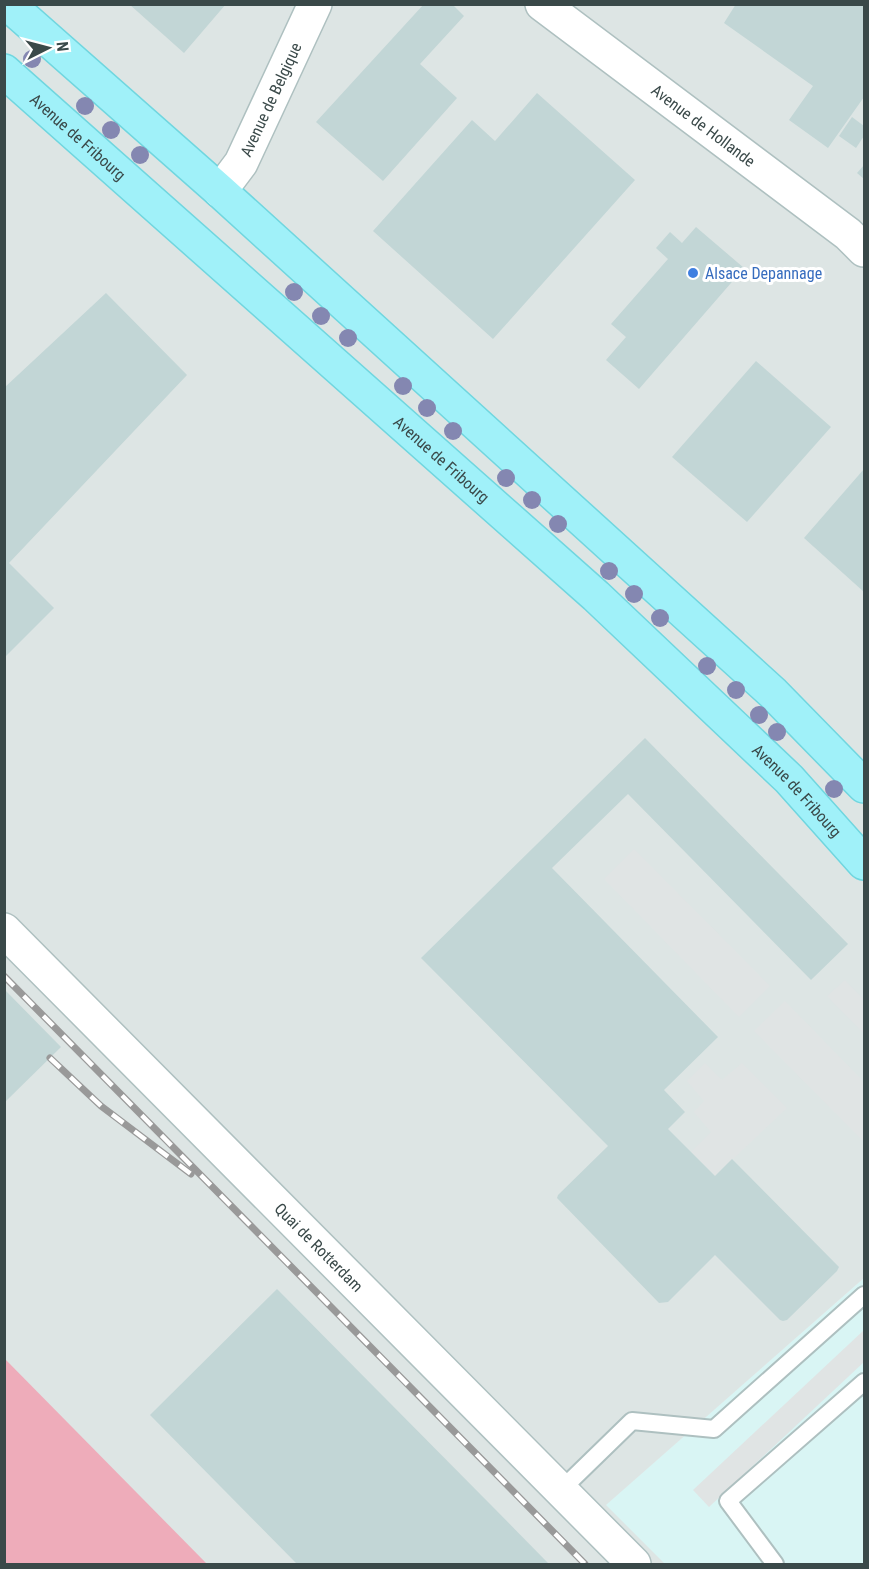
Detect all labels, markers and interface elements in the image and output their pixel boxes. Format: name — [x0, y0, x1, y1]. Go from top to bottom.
north arrow — [18, 18, 78, 78]
street label: Avenue de Belgique — [236, 40, 305, 160]
text: N — [52, 41, 72, 52]
street label: Avenue de Hollande — [648, 80, 759, 171]
street label: Avenue de Fribourg — [26, 89, 130, 184]
place label: Alsace Depannage — [705, 264, 822, 283]
marker: Alsace Depannage — [686, 266, 700, 280]
street label: Avenue de Fribourg — [390, 412, 493, 506]
street label: Avenue de Fribourg — [748, 740, 846, 841]
street label: Quai de Rotterdam — [271, 1199, 367, 1295]

